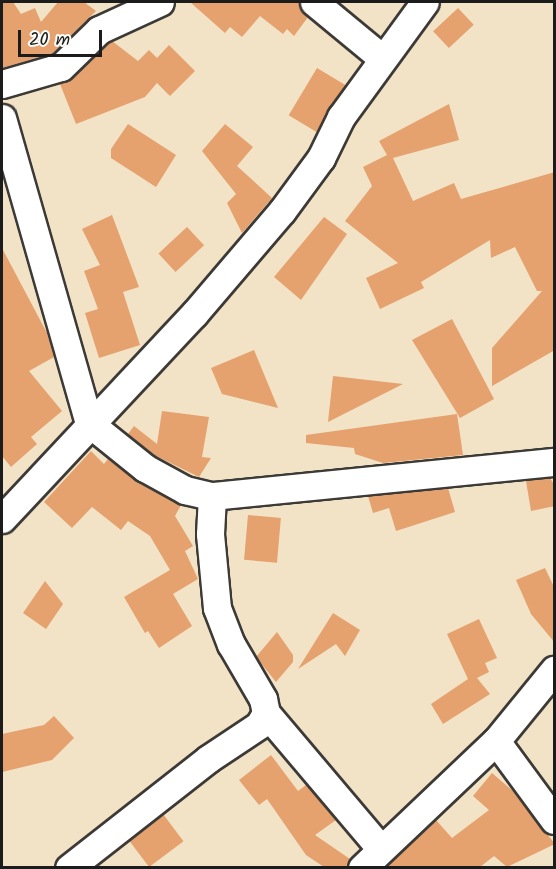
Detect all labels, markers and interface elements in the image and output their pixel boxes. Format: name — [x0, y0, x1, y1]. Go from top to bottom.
scale bar — [21, 18, 105, 56]
text: 20 m — [29, 26, 70, 55]

